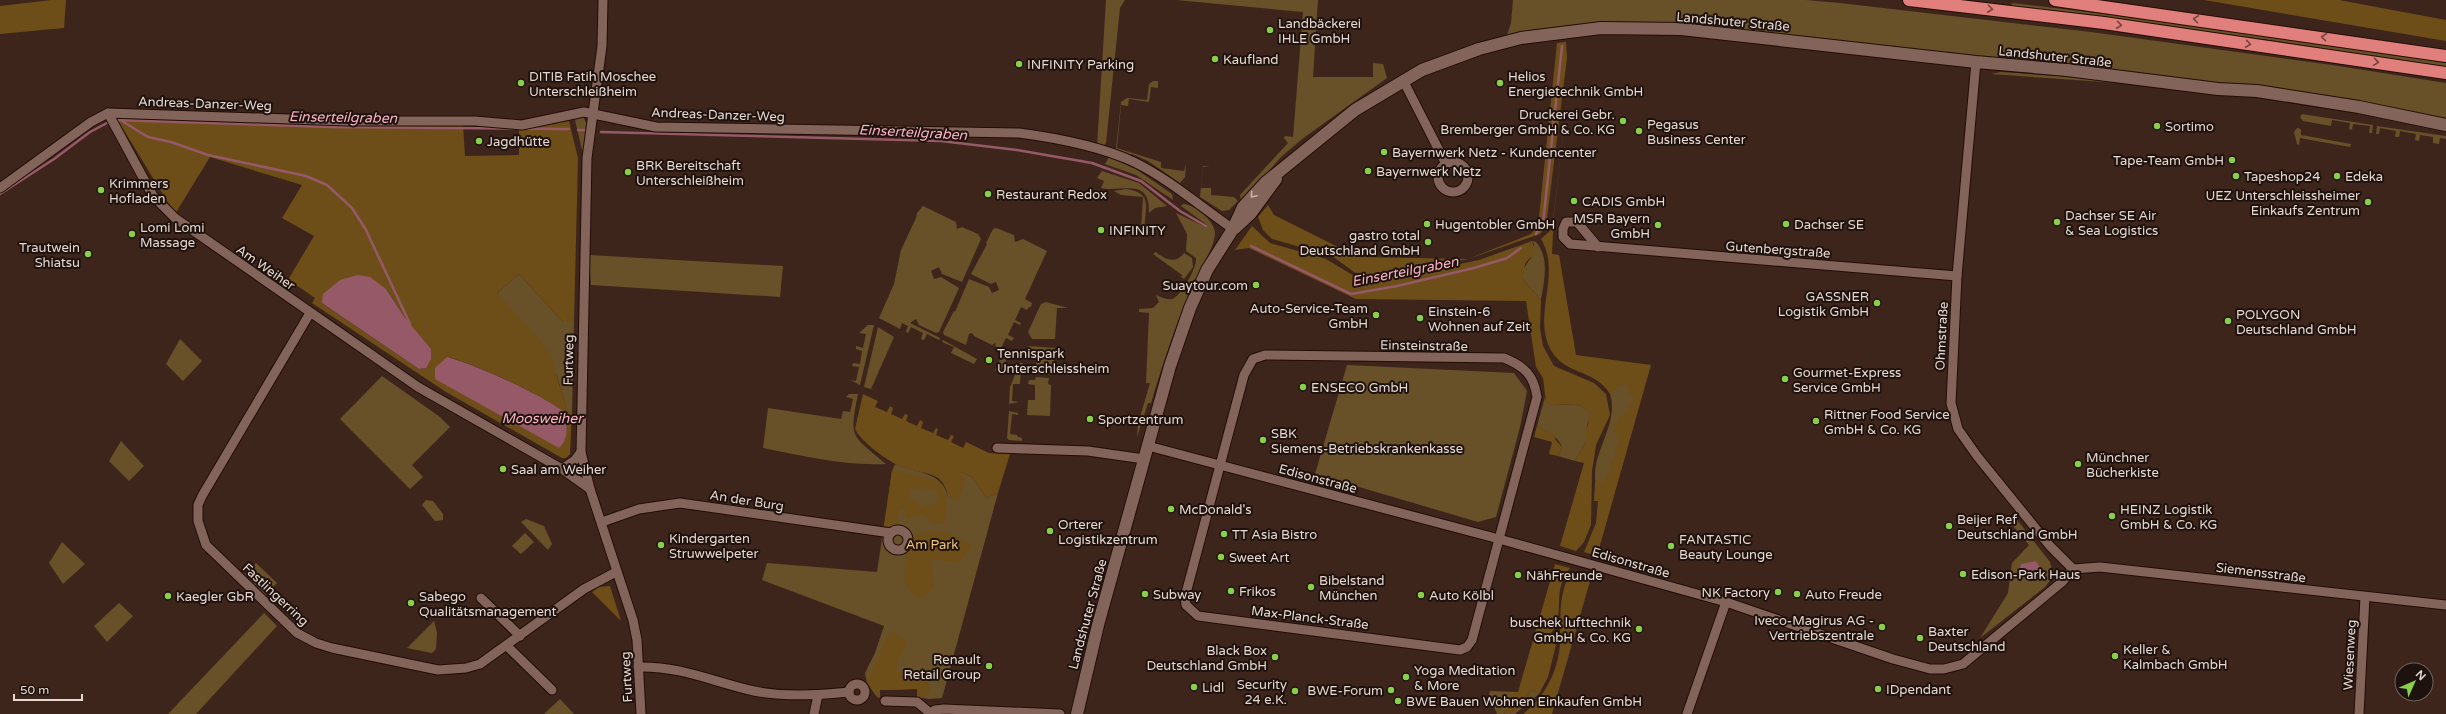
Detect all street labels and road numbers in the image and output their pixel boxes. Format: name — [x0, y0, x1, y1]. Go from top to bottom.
street label: Landshuter Straße — [1676, 9, 1790, 35]
street label: Landshuter Straße — [1997, 43, 2112, 71]
street label: Andreas-Danzer-Weg — [138, 94, 272, 114]
street label: Andreas-Danzer-Weg — [651, 105, 785, 125]
street label: Gutenbergstraße — [1725, 238, 1831, 262]
street label: Am Weiher — [233, 242, 298, 294]
street label: Ohmstraße — [1932, 301, 1952, 371]
street label: Furtweg — [561, 334, 577, 386]
street label: Einsteinstraße — [1380, 337, 1468, 355]
street label: Edisonstraße — [1277, 461, 1359, 497]
street label: An der Burg — [709, 487, 785, 515]
street label: Edisonstraße — [1590, 544, 1672, 582]
street label: Landshuter Straße — [1066, 557, 1110, 671]
street label: Fastlingerring — [239, 560, 312, 629]
street label: Siemensstraße — [2215, 560, 2307, 586]
street label: Max-Planck-Straße — [1250, 603, 1370, 633]
street label: Wiesenweg — [2340, 619, 2360, 691]
street label: Furtweg — [618, 651, 636, 703]

